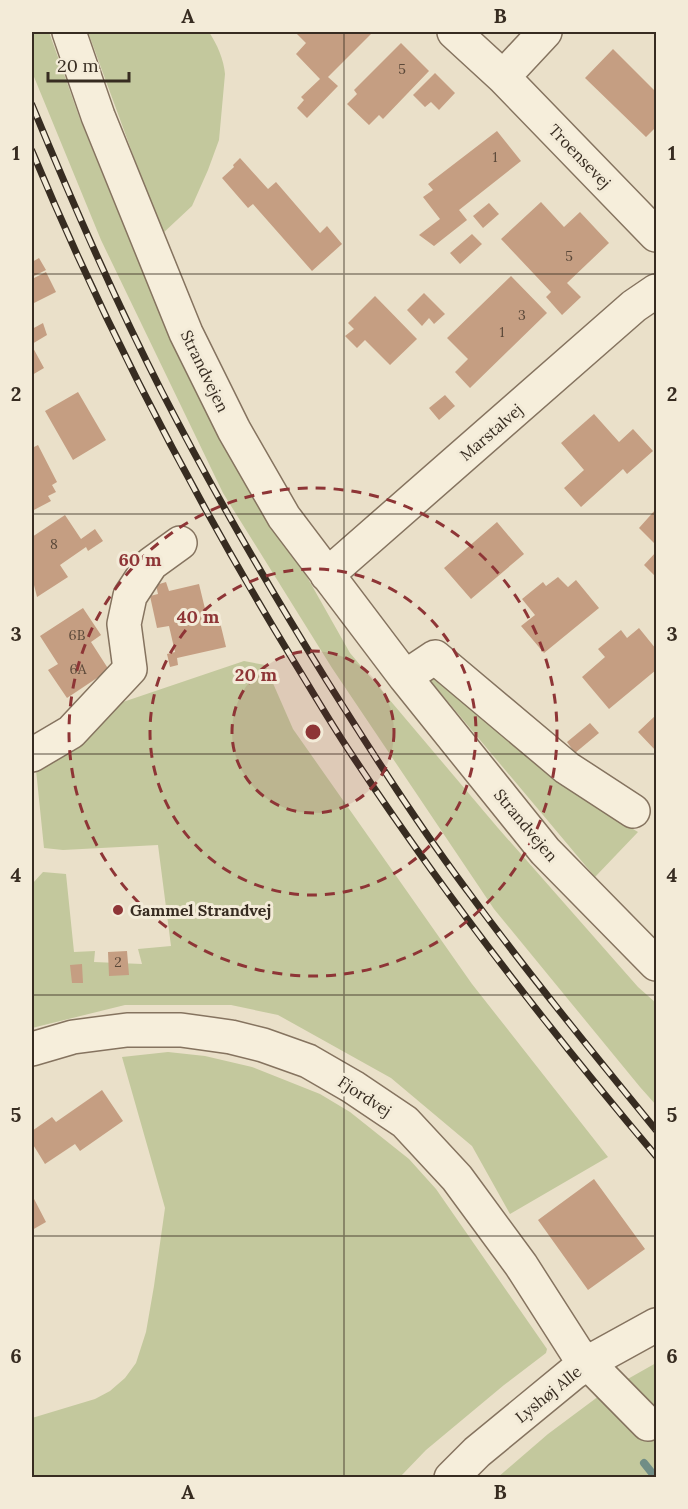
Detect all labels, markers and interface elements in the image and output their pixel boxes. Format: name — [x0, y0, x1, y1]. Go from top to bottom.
text: A — [181, 3, 195, 28]
text: B — [493, 3, 507, 28]
scale bar — [48, 45, 129, 83]
text: 20 m — [57, 54, 99, 77]
house number: 5 — [398, 60, 406, 78]
street label: Troensevej — [545, 120, 615, 192]
text: 1 — [12, 140, 20, 165]
text: 1 — [668, 140, 676, 165]
house number: 1 — [492, 148, 498, 166]
house number: 5 — [565, 247, 573, 265]
house number: 3 — [518, 306, 526, 324]
house number: 1 — [499, 323, 505, 341]
street label: Strandvejen — [177, 327, 234, 415]
text: 2 — [11, 381, 21, 406]
text: 2 — [667, 381, 677, 406]
street label: Marstalvej — [455, 399, 527, 465]
house number: 8 — [50, 535, 58, 553]
text: 60 m — [118, 548, 162, 571]
text: 40 m — [177, 605, 220, 628]
text: 3 — [10, 621, 22, 646]
text: 3 — [666, 621, 678, 646]
house number: 6B — [69, 626, 86, 644]
house number: 6A — [70, 660, 87, 678]
text: 20 m — [235, 663, 278, 686]
centre of rings — [303, 722, 323, 742]
street label: Strandvejen — [490, 785, 562, 866]
text: 4 — [11, 862, 22, 887]
text: 4 — [667, 862, 678, 887]
place label: Gammel Strandvej — [130, 900, 271, 920]
marker: Gammel Strandvej — [111, 903, 125, 917]
house number: 2 — [114, 953, 122, 971]
street label: Fjordvej — [335, 1071, 395, 1121]
text: 5 — [11, 1102, 22, 1127]
text: 5 — [667, 1102, 678, 1127]
text: 6 — [10, 1343, 22, 1368]
text: 6 — [666, 1343, 678, 1368]
street label: Lyshøj Alle — [511, 1361, 585, 1427]
text: A — [181, 1479, 195, 1504]
text: B — [493, 1479, 507, 1504]

